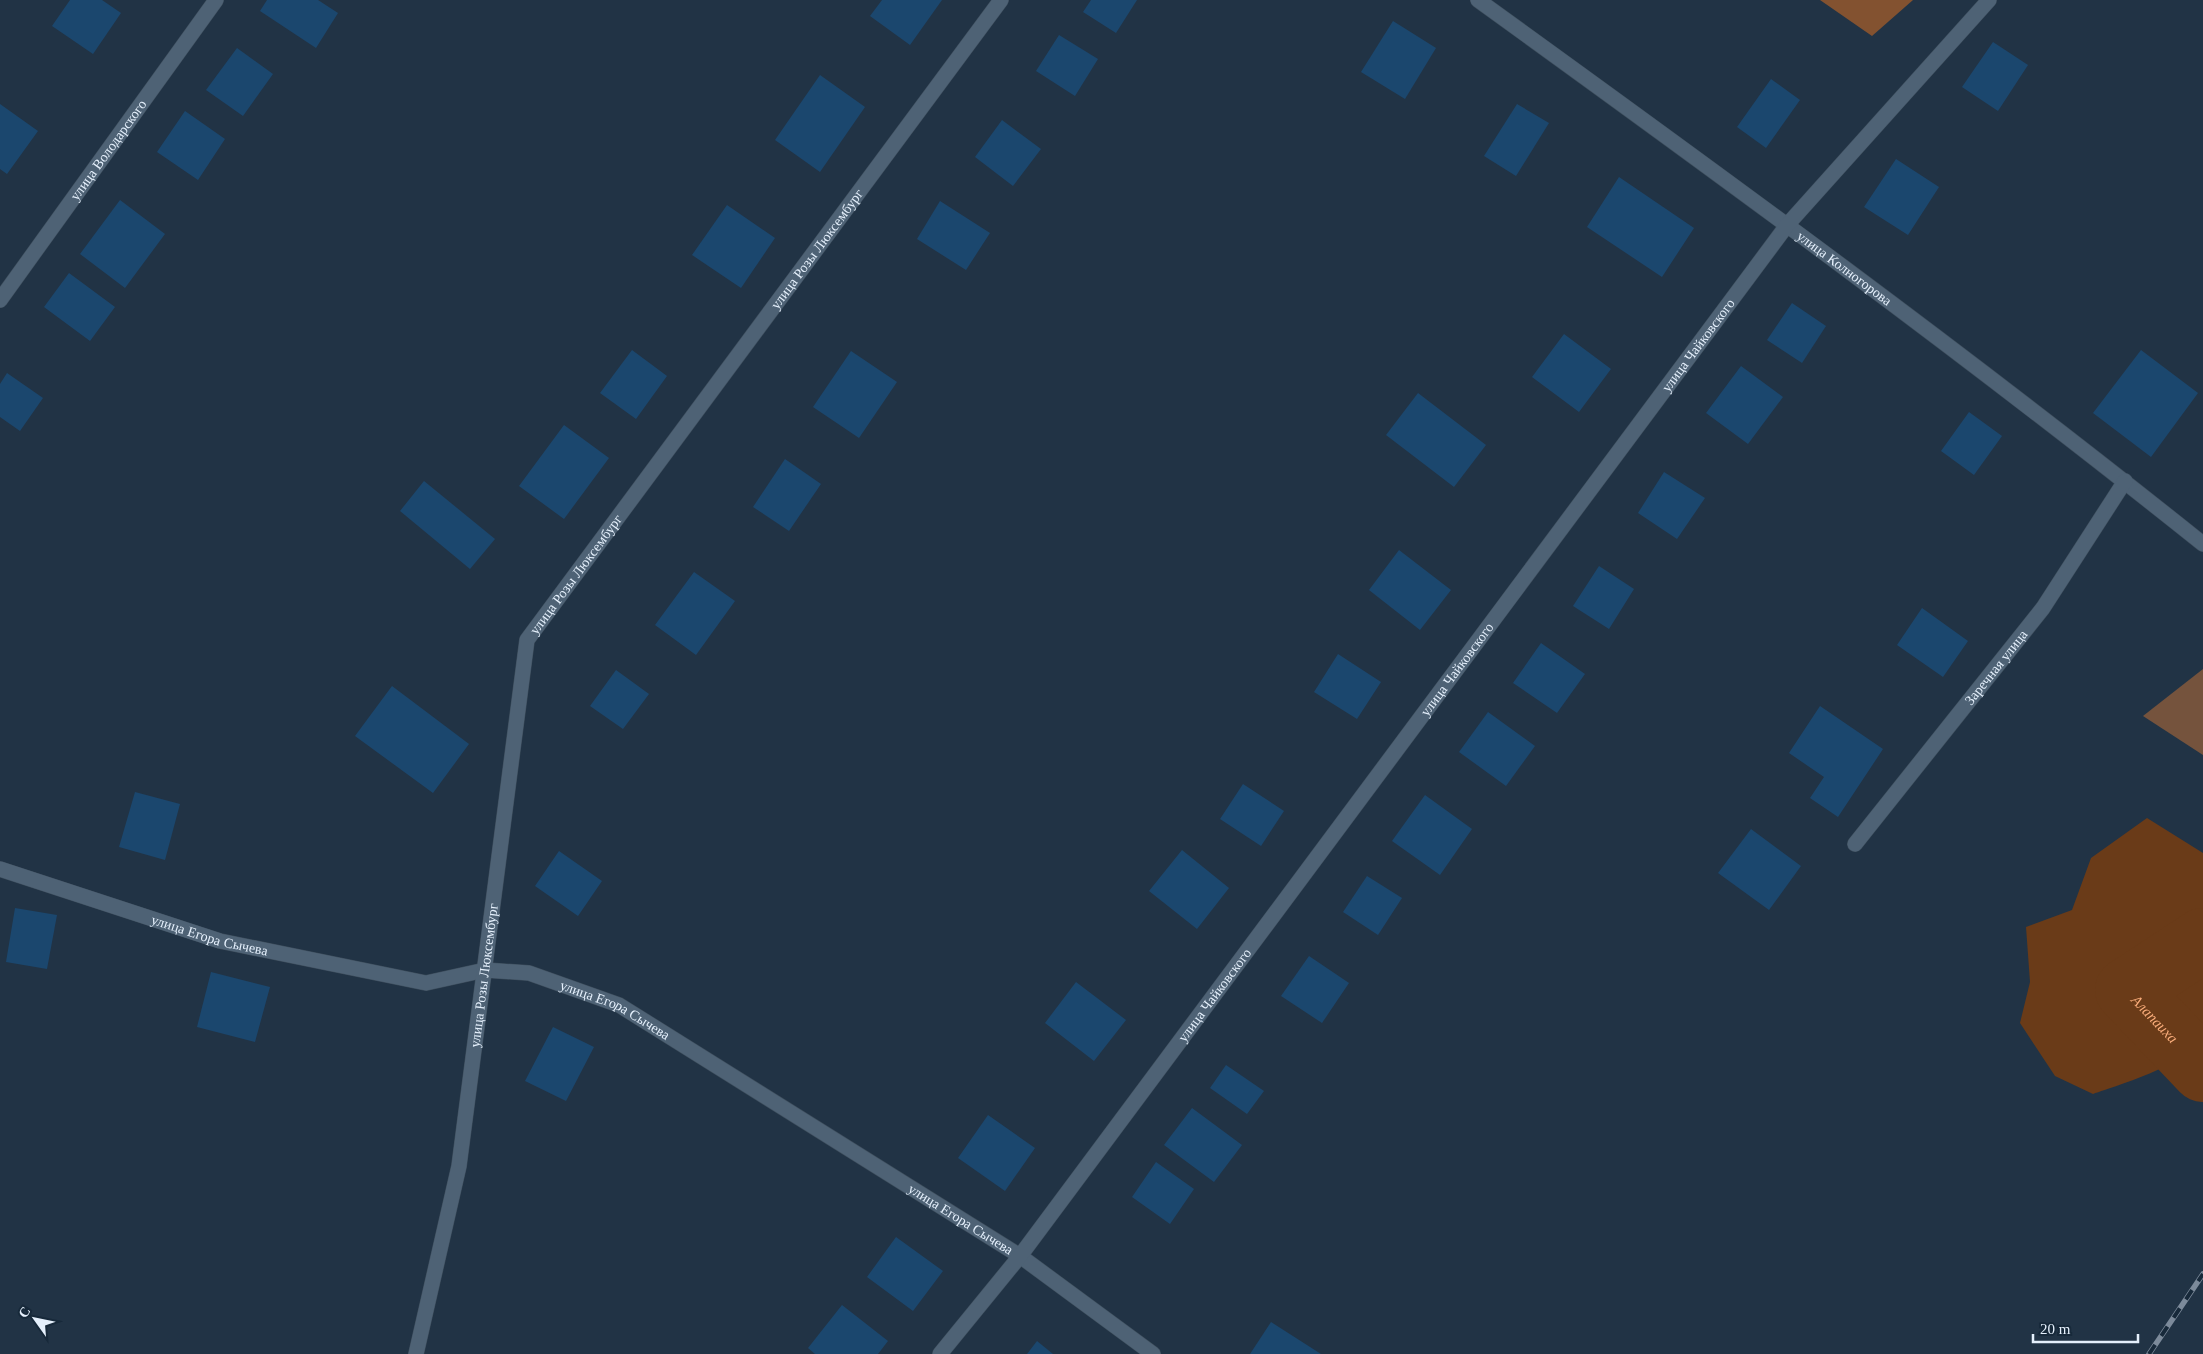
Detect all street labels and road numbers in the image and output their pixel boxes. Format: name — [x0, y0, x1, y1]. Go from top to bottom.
street label: улица Володарского — [67, 97, 150, 203]
street label: улица Розы Люксембург — [768, 186, 867, 312]
street label: улица Колногорова — [1794, 228, 1895, 309]
street label: улица Чайковского — [1659, 296, 1738, 395]
street label: улица Розы Люксембург — [527, 512, 625, 637]
street label: улица Чайковского — [1418, 620, 1497, 719]
street label: Заречная улица — [1962, 626, 2031, 708]
street label: улица Розы Люксембург — [467, 902, 501, 1048]
street label: улица Егора Сычева — [149, 912, 270, 959]
street label: улица Чайковского — [1175, 946, 1254, 1045]
street label: улица Егора Сычева — [558, 978, 673, 1043]
street label: улица Егора Сычева — [906, 1181, 1016, 1258]

